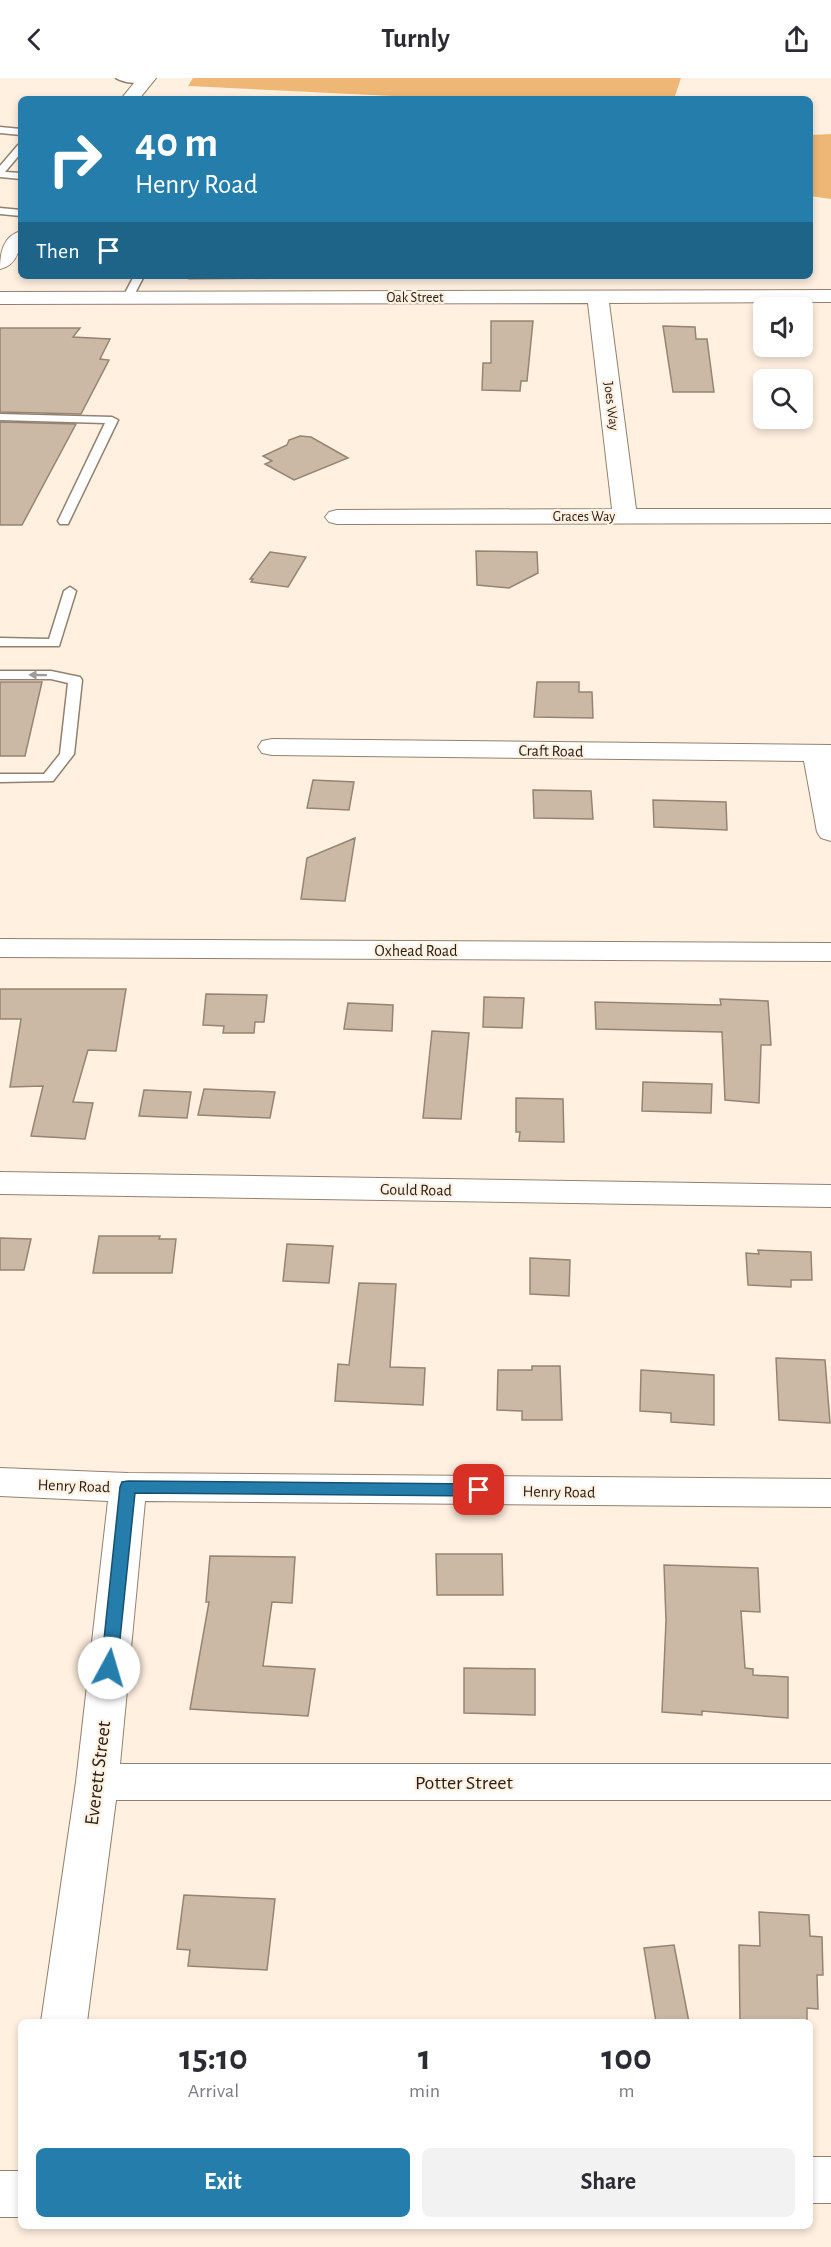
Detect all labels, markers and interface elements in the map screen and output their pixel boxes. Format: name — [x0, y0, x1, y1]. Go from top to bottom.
icon: back — [18, 23, 51, 56]
icon: share — [780, 23, 813, 56]
text: Turnly — [381, 25, 450, 52]
icon: right — [36, 120, 114, 198]
text: 40 m — [135, 122, 218, 164]
text: Henry Road — [135, 171, 258, 198]
icon: arrive — [92, 234, 125, 267]
text: Then — [36, 240, 80, 262]
street label: Oak Street — [386, 291, 444, 305]
map controls — [753, 297, 813, 429]
button: sound — [753, 297, 813, 357]
button: search — [753, 369, 813, 429]
street label: Joes Way — [601, 381, 621, 431]
street label: Graces Way — [553, 510, 615, 524]
one-way arrow — [28, 670, 47, 680]
street label: Craft Road — [518, 742, 584, 760]
street label: Oxhead Road — [375, 943, 457, 959]
street label: Gould Road — [380, 1181, 452, 1199]
pin — [453, 1464, 504, 1515]
icon: arrive — [462, 1473, 495, 1506]
street label: Henry Road — [37, 1477, 111, 1496]
street label: Henry Road — [522, 1483, 595, 1502]
position arrow — [77, 1636, 141, 1700]
street label: Everett Street — [82, 1719, 114, 1827]
street label: Potter Street — [415, 1773, 514, 1793]
text: 15:10 — [179, 2040, 248, 2076]
text: 1 — [418, 2040, 431, 2076]
text: 100 — [601, 2040, 652, 2076]
text: Arrival — [188, 2081, 239, 2101]
text: min — [409, 2081, 440, 2101]
text: m — [619, 2081, 635, 2101]
button: Exit — [36, 2148, 410, 2217]
button: Share — [422, 2148, 795, 2217]

